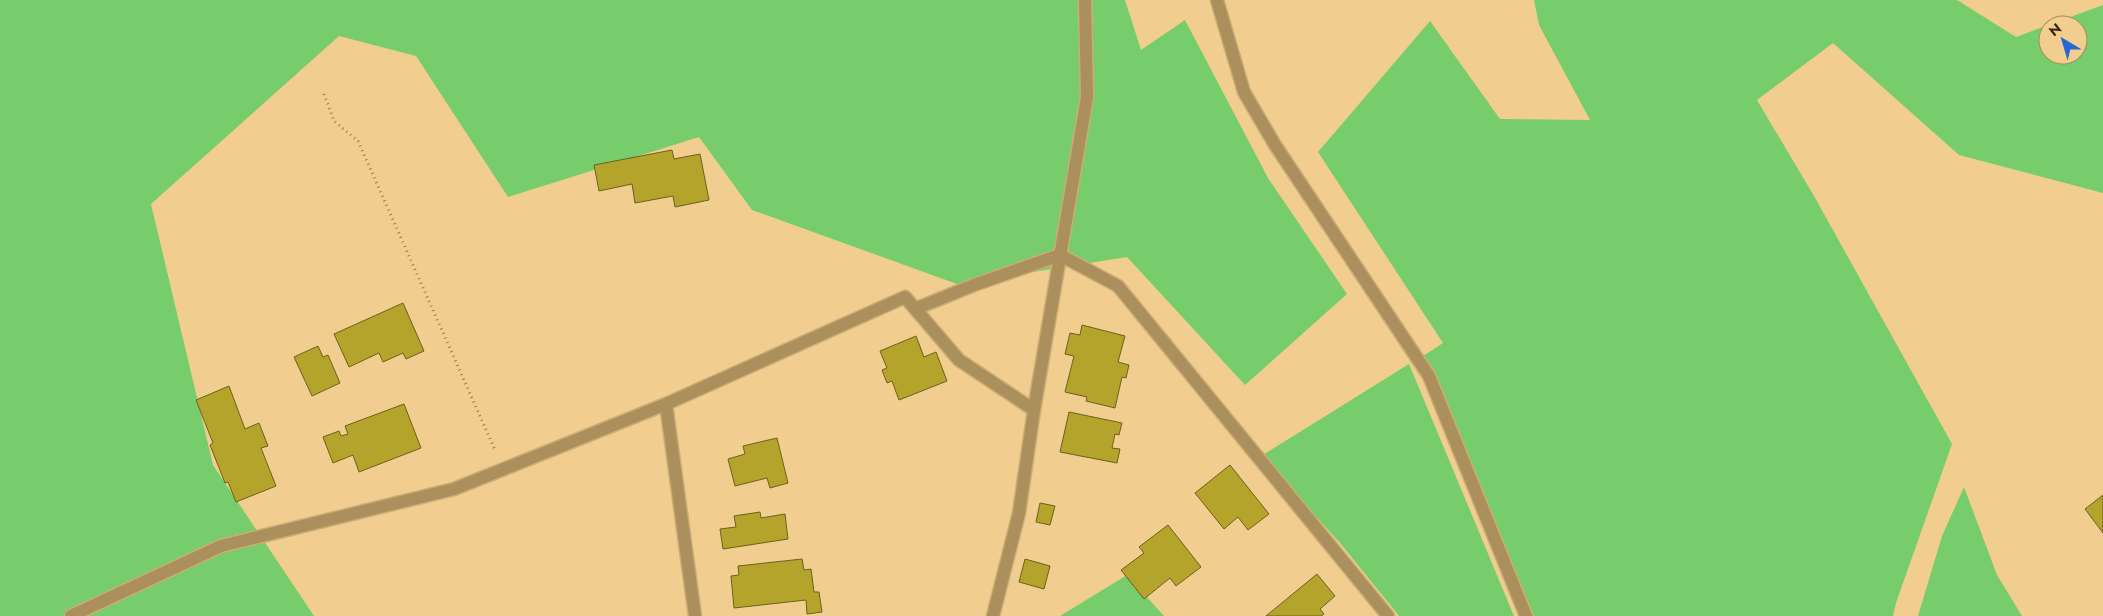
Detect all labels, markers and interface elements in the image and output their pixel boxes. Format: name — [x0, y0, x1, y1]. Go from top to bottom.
north arrow — [2038, 15, 2088, 65]
text: N — [2044, 18, 2066, 41]

